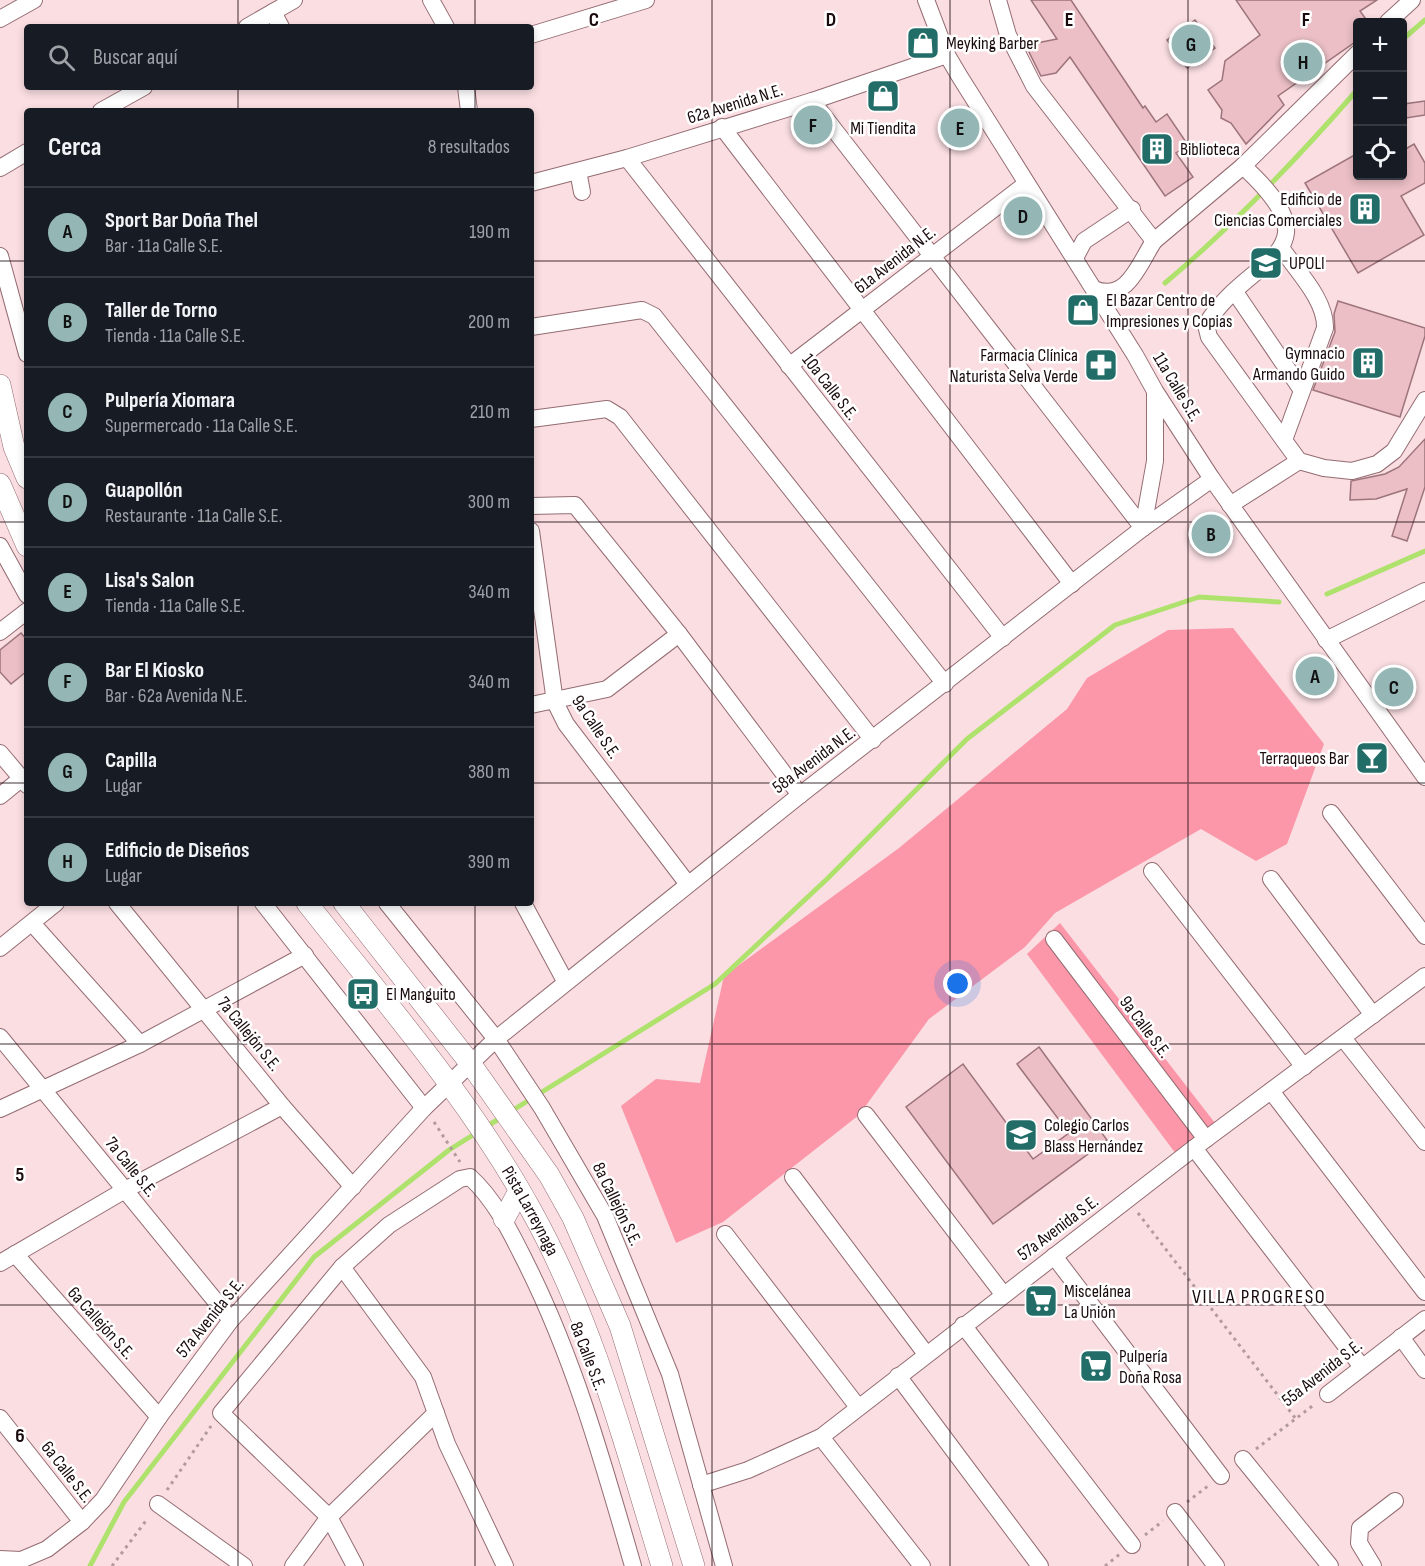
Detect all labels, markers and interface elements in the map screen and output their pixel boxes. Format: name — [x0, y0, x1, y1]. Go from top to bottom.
text: C — [589, 8, 599, 32]
text: D — [826, 8, 836, 32]
text: E — [1065, 8, 1073, 32]
text: F — [1302, 8, 1310, 32]
map controls — [1353, 18, 1407, 180]
button: + — [1353, 18, 1407, 72]
pin: G — [1172, 22, 1210, 66]
search box — [24, 24, 534, 90]
shop icon: Meyking Barber — [905, 25, 941, 61]
place label: Meyking Barber — [946, 33, 1039, 54]
pin: H — [1284, 40, 1322, 84]
icon: search — [45, 41, 78, 74]
text: Buscar aquí — [93, 44, 178, 71]
button: − — [1353, 72, 1407, 126]
shop icon: Mi Tiendita — [865, 78, 901, 114]
street label: 62a Avenida N.E. — [685, 80, 785, 128]
pin: F — [794, 102, 832, 148]
pin: E — [940, 106, 980, 150]
place label: Mi Tiendita — [850, 118, 916, 139]
button: locate — [1353, 126, 1407, 180]
building icon: Biblioteca — [1139, 131, 1175, 167]
text: Cerca — [48, 132, 101, 163]
text: 8 resultados — [428, 135, 510, 159]
place label: Biblioteca — [1180, 139, 1240, 160]
place label: Edificio de Ciencias Comerciales — [1214, 189, 1342, 231]
building icon: Edificio de Ciencias Comerciales — [1347, 191, 1383, 227]
pin: D — [1004, 194, 1042, 238]
text: Sport Bar Doña Thel — [105, 207, 258, 234]
text: A — [63, 220, 72, 244]
text: 190 m — [469, 220, 510, 244]
street label: 61a Avenida N.E. — [850, 222, 940, 298]
text: Bar · 11a Calle S.E. — [105, 234, 223, 258]
school or university icon: UPOLI — [1248, 245, 1284, 281]
place label: UPOLI — [1289, 253, 1325, 274]
place label: El Bazar Centro de Impresiones y Copias — [1106, 290, 1232, 332]
shop icon: El Bazar Centro de Impresiones y Copias — [1065, 292, 1101, 328]
text: Taller de Torno — [105, 297, 217, 324]
text: B — [63, 310, 72, 334]
text: 200 m — [468, 310, 510, 334]
text: Tienda · 11a Calle S.E. — [105, 324, 245, 348]
place label: Gymnacio Armando Guido — [1252, 343, 1345, 385]
place label: Farmacia Clínica Naturista Selva Verde — [950, 345, 1078, 387]
building icon: Gymnacio Armando Guido — [1350, 345, 1386, 381]
pharmacy icon: Farmacia Clínica Naturista Selva Verde — [1083, 347, 1119, 383]
street label: 11a Calle S.E. — [1148, 349, 1206, 425]
street label: 10a Calle S.E. — [798, 350, 862, 424]
text: Pulpería Xiomara — [105, 387, 235, 414]
text: C — [62, 400, 73, 424]
text: 210 m — [470, 400, 510, 424]
text: Supermercado · 11a Calle S.E. — [105, 414, 298, 438]
text: Guapollón — [105, 477, 183, 504]
text: D — [62, 490, 73, 514]
text: 300 m — [468, 490, 510, 514]
text: Restaurante · 11a Calle S.E. — [105, 504, 283, 528]
pin: B — [1192, 512, 1230, 556]
text: Lisa's Salon — [105, 567, 194, 594]
text: E — [63, 580, 72, 604]
text: 340 m — [468, 580, 510, 604]
text: Tienda · 11a Calle S.E. — [105, 594, 245, 618]
pin: A — [1296, 654, 1334, 698]
text: Bar El Kiosko — [105, 657, 204, 684]
pin: C — [1374, 664, 1414, 710]
text: F — [63, 670, 72, 694]
text: 340 m — [468, 670, 510, 694]
text: Bar · 62a Avenida N.E. — [105, 684, 247, 708]
street label: 9a Calle S.E. — [567, 691, 625, 763]
street label: 58a Avenida N.E. — [768, 722, 860, 798]
bar icon: Terraqueos Bar — [1354, 740, 1390, 776]
text: Capilla — [105, 747, 157, 774]
place label: Terraqueos Bar — [1259, 748, 1349, 769]
text: G — [62, 760, 73, 784]
text: 380 m — [468, 760, 510, 784]
text: Lugar — [105, 774, 142, 798]
text: Edificio de Diseños — [105, 837, 250, 864]
text: H — [62, 850, 73, 874]
text: 390 m — [468, 850, 510, 874]
text: Lugar — [105, 864, 142, 888]
your location — [943, 969, 972, 998]
bus stop icon: El Manguito — [345, 976, 381, 1012]
place label: El Manguito — [386, 984, 456, 1005]
street label: 9a Calle S.E. — [1115, 992, 1175, 1062]
street label: 7a Callejón S.E. — [213, 993, 285, 1075]
place label: Colegio Carlos Blass Hernández — [1044, 1115, 1144, 1157]
school or university icon: Colegio Carlos Blass Hernández — [1003, 1117, 1039, 1153]
street label: 7a Calle S.E. — [101, 1133, 161, 1201]
street label: 8a Callejón S.E. — [588, 1159, 646, 1249]
street label: Pista Larreynaga — [497, 1162, 563, 1259]
text: 5 — [16, 1163, 25, 1187]
street label: 57a Avenida S.E. — [1013, 1191, 1103, 1265]
street label: 57a Avenida S.E. — [172, 1274, 248, 1362]
place label: Miscelánea La Unión — [1064, 1281, 1131, 1323]
street label: 6a Callejón S.E. — [63, 1282, 139, 1364]
supermarket icon: Miscelánea La Unión — [1023, 1283, 1059, 1319]
district label: VILLA PROGRESO — [1192, 1285, 1326, 1309]
street label: 8a Calle S.E. — [565, 1319, 611, 1393]
street label: 55a Avenida S.E. — [1278, 1335, 1366, 1411]
place label: Pulpería Doña Rosa — [1119, 1346, 1182, 1388]
supermarket icon: Pulpería Doña Rosa — [1078, 1348, 1114, 1384]
text: 6 — [15, 1424, 25, 1448]
street label: 6a Calle S.E. — [37, 1437, 97, 1507]

